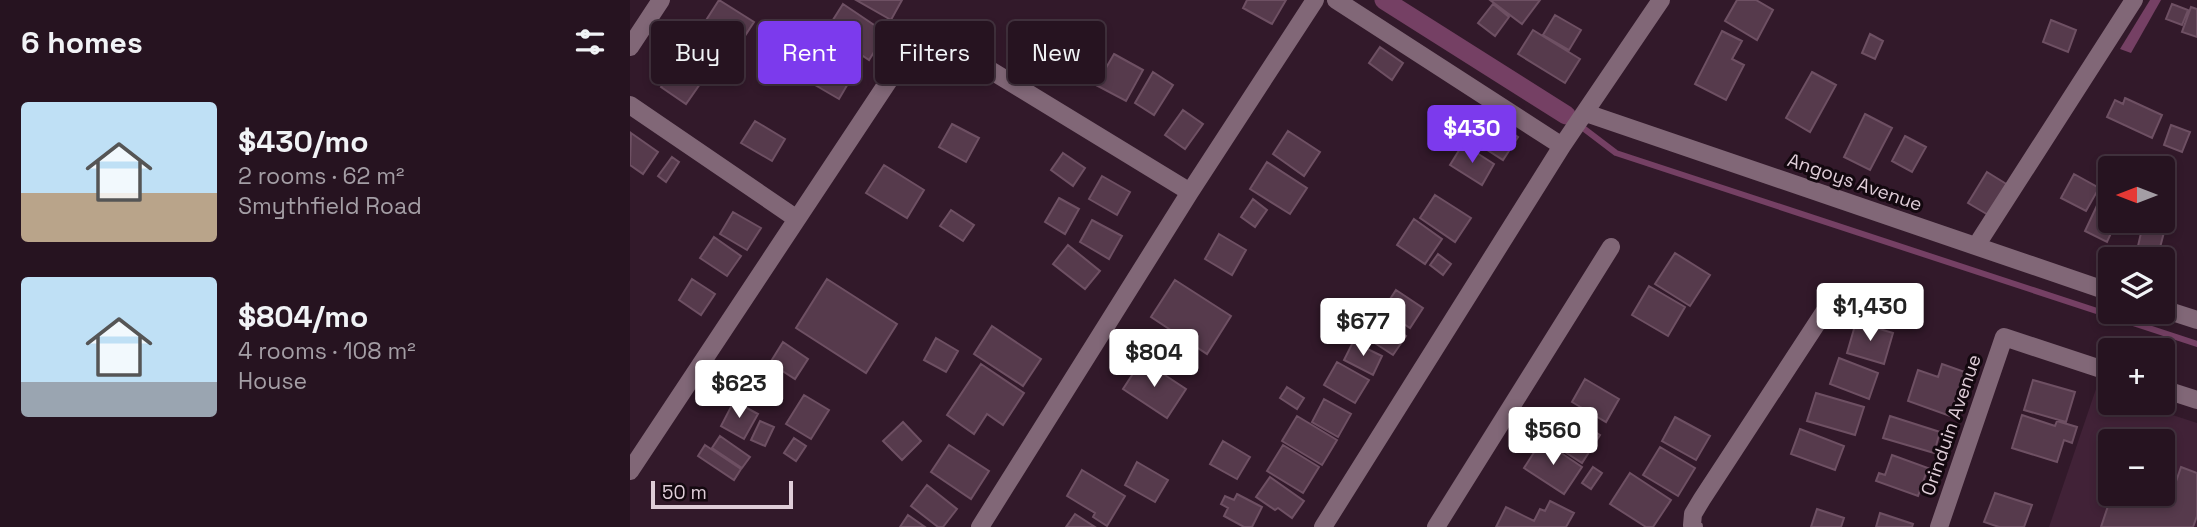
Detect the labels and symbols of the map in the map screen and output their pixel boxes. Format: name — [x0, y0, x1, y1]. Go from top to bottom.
pin: $430 — [1431, 106, 1513, 165]
street label: Angoys Avenue — [1784, 147, 1926, 217]
north arrow — [2098, 156, 2175, 233]
pin: $1,430 — [1813, 284, 1927, 343]
pin: $677 — [1322, 298, 1404, 358]
pin: $804 — [1113, 330, 1195, 389]
street label: Orinduin Avenue — [1915, 351, 1987, 499]
pin: $623 — [698, 360, 780, 420]
pin: $560 — [1512, 407, 1594, 467]
scale bar — [651, 478, 793, 510]

